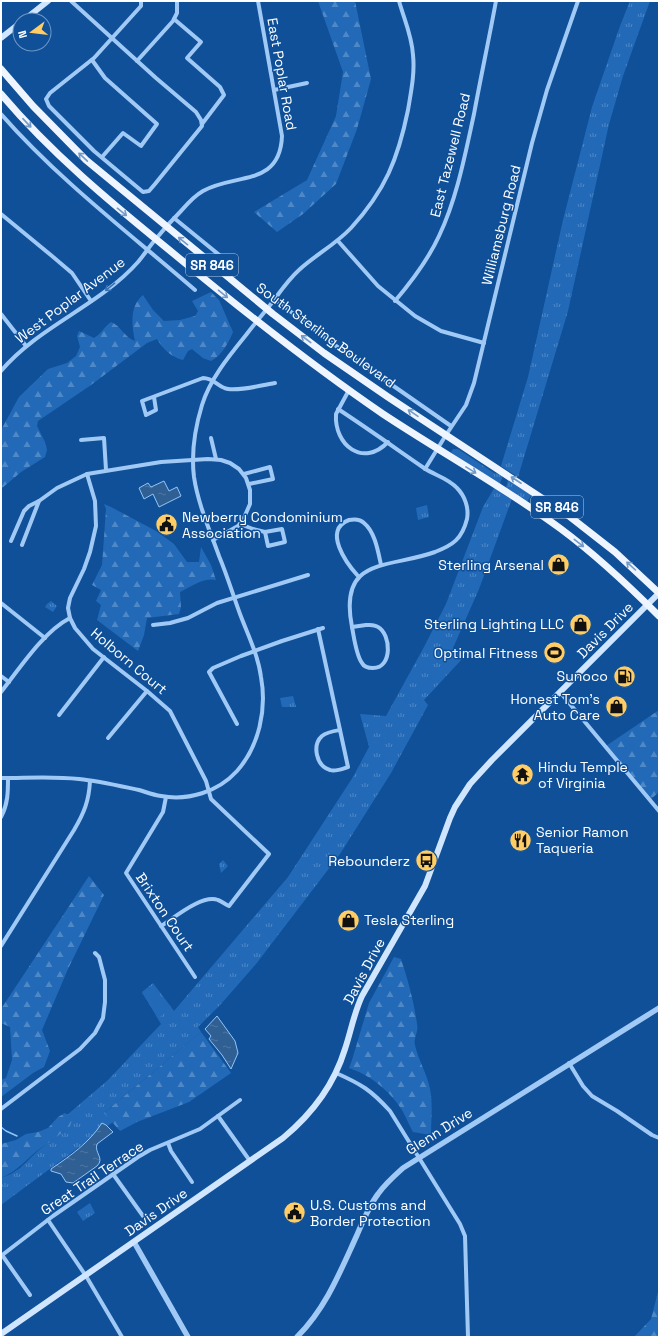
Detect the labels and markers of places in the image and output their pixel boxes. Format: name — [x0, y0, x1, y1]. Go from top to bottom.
place label: Newberry Condominium Association — [182, 508, 343, 542]
public building icon: Newberry Condominium Association — [154, 512, 180, 538]
shop icon: Sterling Arsenal — [546, 552, 572, 578]
place label: Sterling Arsenal — [438, 556, 544, 574]
shop icon: Sterling Lighting LLC — [567, 611, 593, 637]
place label: Sterling Lighting LLC — [424, 615, 564, 633]
sports icon: Optimal Fitness — [541, 640, 567, 666]
place label: Optimal Fitness — [434, 644, 538, 662]
fuel station icon: Sunoco — [611, 663, 637, 689]
place label: Sunoco — [557, 667, 608, 685]
place label: Honest Tom's Auto Care — [510, 690, 600, 724]
shop icon: Honest Tom's Auto Care — [603, 694, 629, 720]
place label: Hindu Temple of Virginia — [538, 758, 628, 792]
temple icon: Hindu Temple of Virginia — [509, 762, 535, 788]
place label: Senior Ramon Taqueria — [536, 823, 629, 857]
restaurant icon: Senior Ramon Taqueria — [507, 827, 533, 853]
bus stop icon: Rebounderz — [413, 848, 439, 874]
place label: Rebounderz — [328, 852, 410, 870]
shop icon: Tesla Sterling — [335, 907, 361, 933]
place label: Tesla Sterling — [364, 911, 454, 929]
place label: U.S. Customs and Border Protection — [310, 1196, 431, 1230]
public building icon: U.S. Customs and Border Protection — [282, 1200, 308, 1226]

